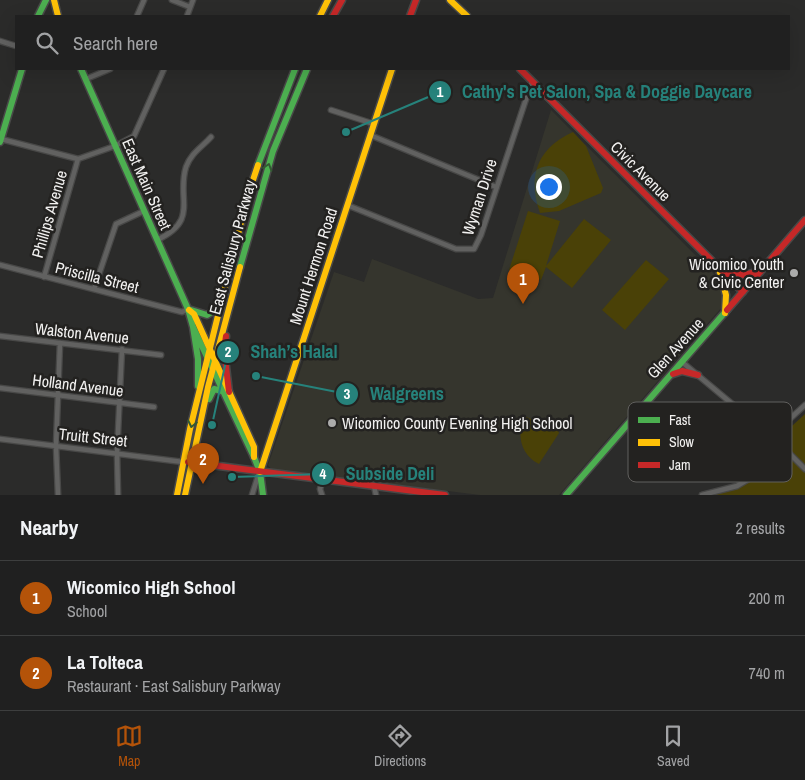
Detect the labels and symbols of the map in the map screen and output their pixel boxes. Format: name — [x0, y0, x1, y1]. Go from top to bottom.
callout: Cathy's Pet Salon, Spa & Doggie Daycare — [427, 75, 762, 108]
text: Cathy's Pet Salon, Spa & Doggie Daycare — [462, 79, 752, 104]
text: 1 — [437, 81, 444, 102]
street label: East Main Street — [117, 135, 177, 233]
street label: Civic Avenue — [606, 136, 676, 206]
street label: Wyman Drive — [456, 156, 502, 238]
one-way arrow — [263, 164, 273, 172]
street label: Phillips Avenue — [26, 168, 72, 260]
your location — [536, 174, 562, 200]
street label: East Salisbury Parkway — [203, 177, 261, 317]
street label: Mount Hermon Road — [284, 205, 342, 327]
place label: Wicomico Youth & Civic Center — [689, 253, 785, 293]
street label: Priscilla Street — [53, 256, 141, 298]
pin: 1 — [507, 263, 539, 304]
marker: Wicomico Youth & Civic Center — [788, 267, 800, 279]
street label: Glen Avenue — [642, 313, 708, 383]
street label: Walston Avenue — [34, 317, 130, 349]
callout: Shah’s Halal — [216, 335, 348, 368]
text: Shah’s Halal — [250, 339, 338, 364]
text: 2 — [225, 341, 232, 362]
street label: Holland Avenue — [31, 368, 125, 402]
callout: Walgreens — [335, 377, 454, 410]
text: Walgreens — [370, 381, 444, 406]
text: 3 — [344, 383, 351, 404]
legend — [628, 402, 792, 482]
text: Fast — [669, 411, 691, 429]
place label: Wicomico County Evening High School — [342, 412, 573, 434]
marker: Wicomico County Evening High School — [326, 417, 338, 429]
one-way arrow — [187, 419, 198, 428]
street label: Truitt Street — [58, 422, 129, 452]
text: Slow — [669, 433, 695, 451]
pin: 2 — [187, 443, 219, 484]
text: Jam — [669, 456, 691, 474]
callout: Subside Deli — [310, 457, 444, 490]
text: Subside Deli — [346, 461, 434, 486]
text: 4 — [320, 463, 327, 484]

